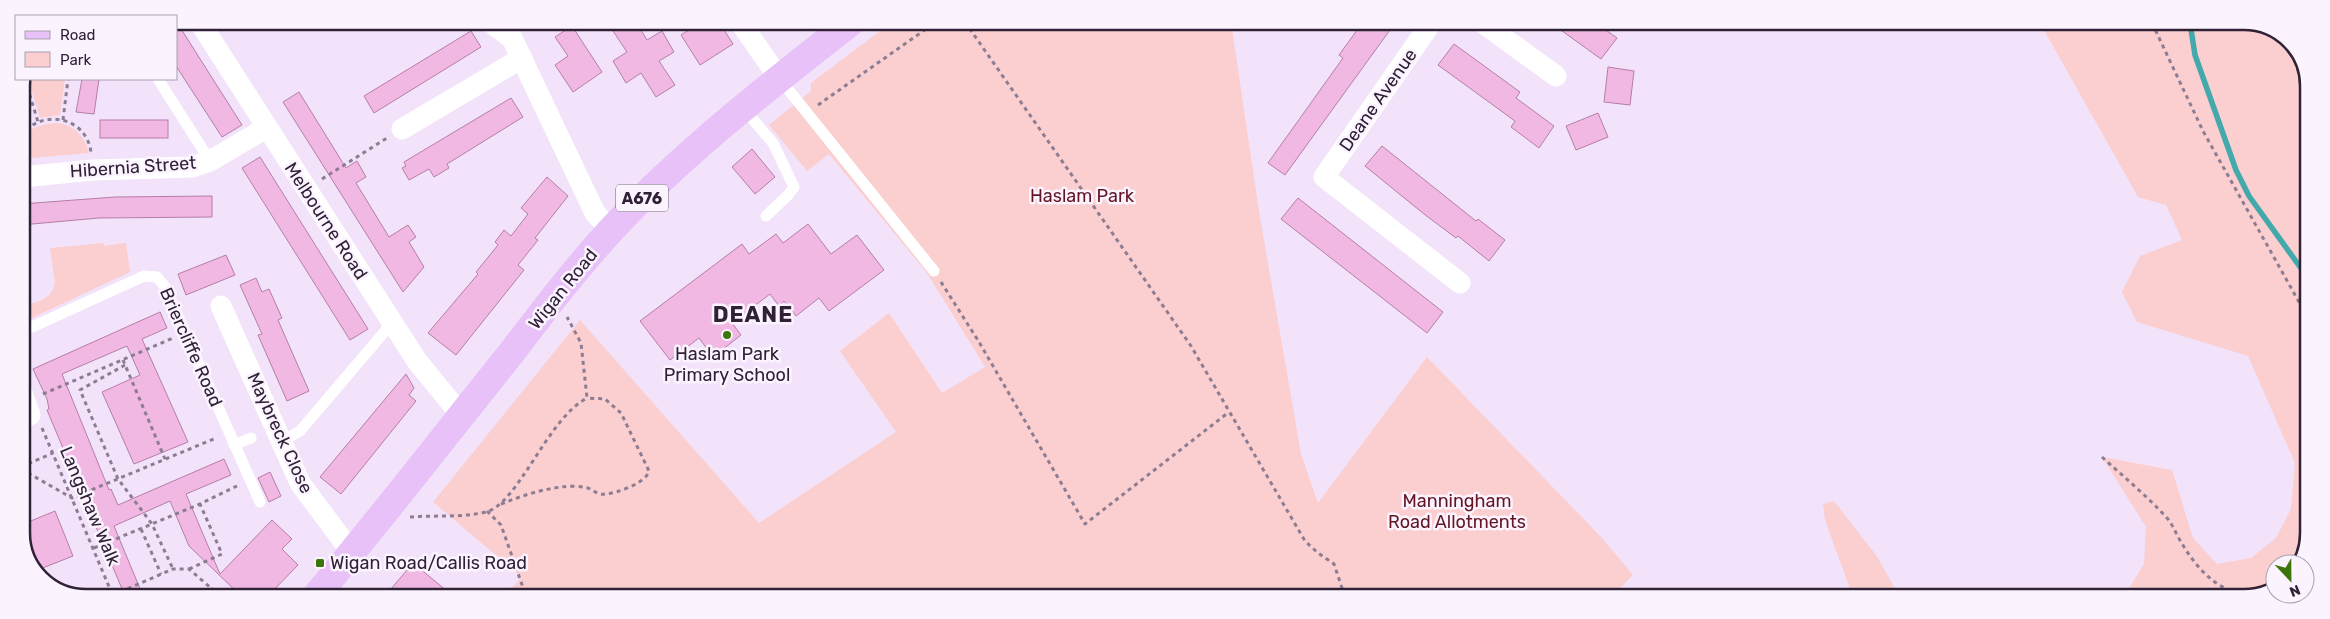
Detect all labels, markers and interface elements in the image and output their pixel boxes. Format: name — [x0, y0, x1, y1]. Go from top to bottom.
legend — [15, 15, 178, 80]
text: Road — [60, 26, 96, 44]
street label: Deane Avenue — [1334, 44, 1422, 156]
text: Park — [60, 51, 91, 69]
street label: Hibernia Street — [69, 152, 197, 182]
street label: Melbourne Road — [280, 158, 372, 284]
road number: A676 — [616, 184, 668, 212]
park label: Haslam Park — [1030, 185, 1135, 207]
street label: Wigan Road — [524, 244, 602, 334]
street label: Briercliffe Road — [155, 284, 227, 410]
district label: DEANE — [713, 301, 793, 328]
marker: Haslam Park Primary School — [721, 329, 733, 341]
place label: Haslam Park Primary School — [664, 343, 790, 386]
street label: Maybreck Close — [242, 369, 318, 497]
street label: Langshaw Walk — [55, 443, 125, 570]
park label: Manningham Road Allotments — [1388, 490, 1526, 533]
place label: Wigan Road/Callis Road — [330, 552, 527, 574]
north arrow — [2265, 554, 2315, 604]
marker: Wigan Road/Callis Road — [314, 557, 326, 569]
text: N — [2287, 581, 2303, 600]

